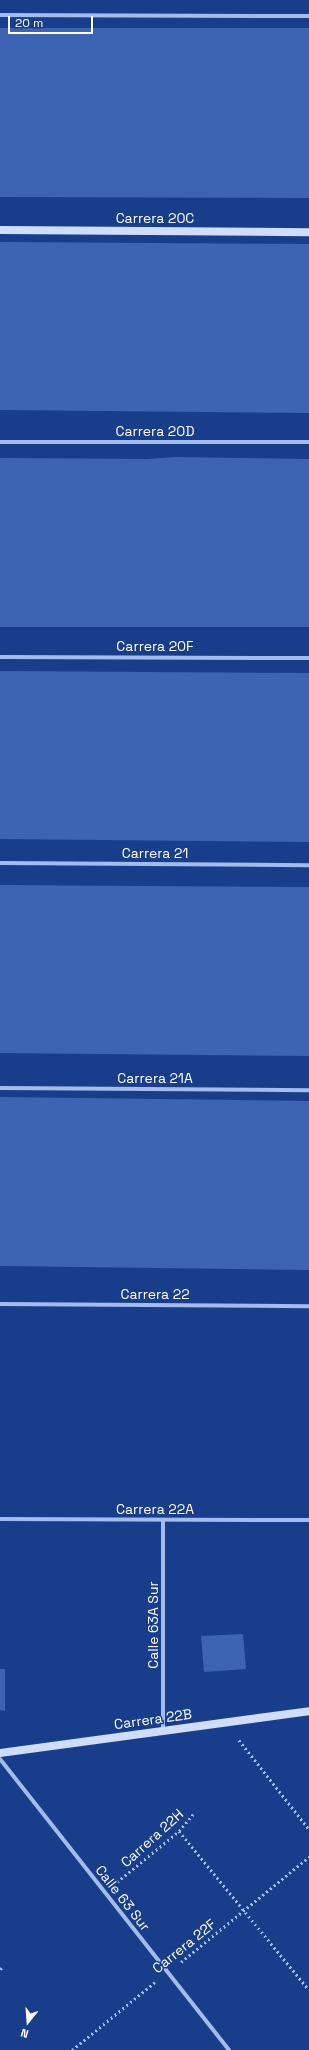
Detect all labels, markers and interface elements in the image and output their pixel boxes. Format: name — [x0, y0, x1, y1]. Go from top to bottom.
scale bar — [10, 8, 95, 34]
text: 20 m — [15, 15, 43, 31]
street label: Carrera 20C — [116, 210, 194, 226]
street label: Carrera 20D — [115, 423, 195, 439]
street label: Carrera 20F — [116, 638, 194, 654]
street label: Carrera 21 — [122, 845, 188, 861]
street label: Carrera 21A — [117, 1070, 193, 1086]
street label: Carrera 22 — [120, 1286, 190, 1302]
street label: Carrera 22A — [116, 1501, 194, 1517]
street label: Calle 63A Sur — [145, 1581, 161, 1669]
street label: Carrera 22B — [113, 1705, 193, 1733]
street label: Carrera 22H — [117, 1806, 187, 1870]
street label: Calle 63 Sur — [92, 1862, 154, 1934]
street label: Carrera 22F — [149, 1915, 219, 1977]
north arrow — [8, 2002, 48, 2042]
text: N — [19, 2026, 30, 2041]

